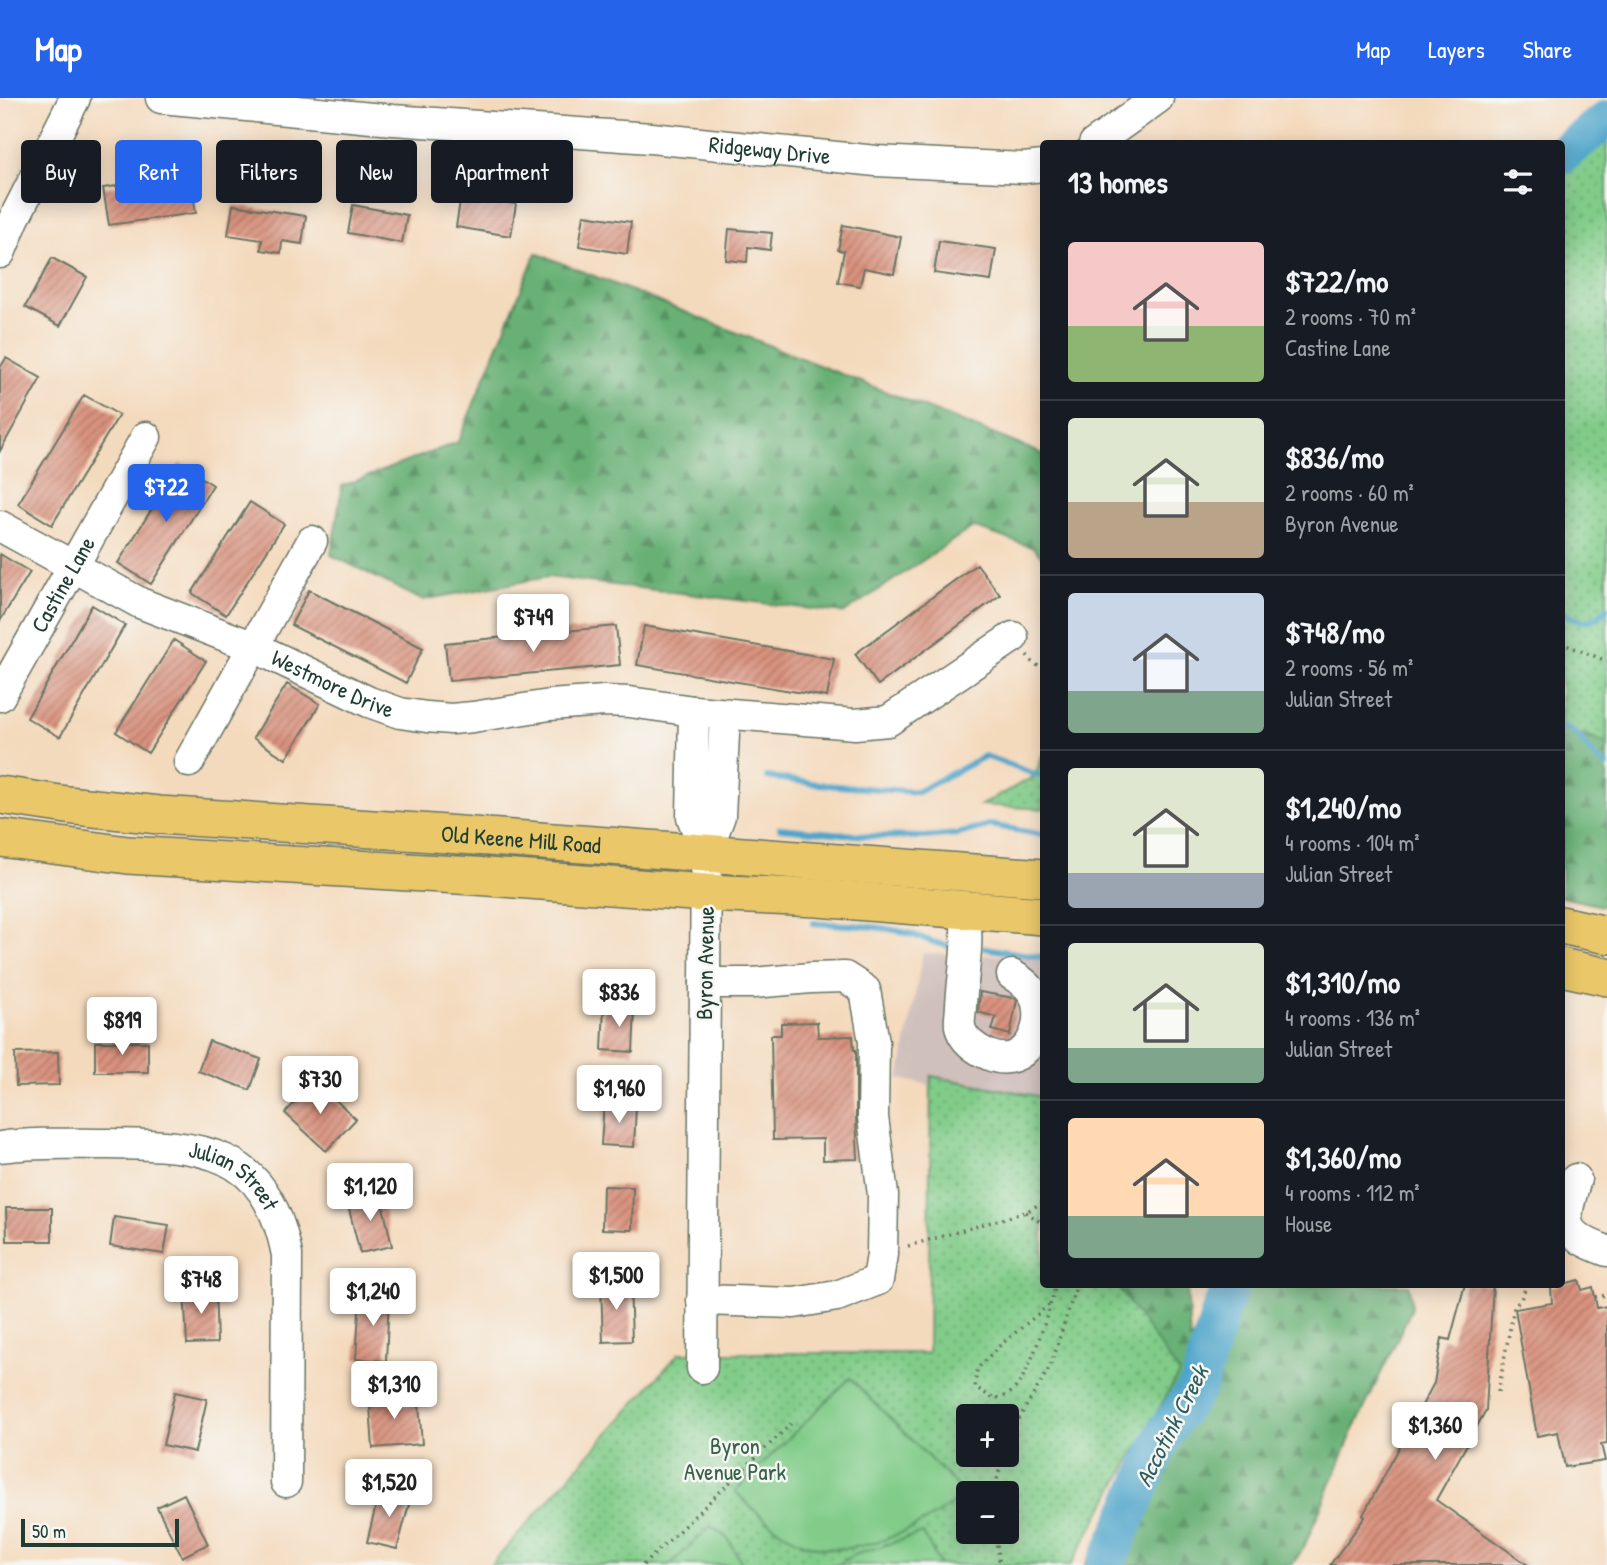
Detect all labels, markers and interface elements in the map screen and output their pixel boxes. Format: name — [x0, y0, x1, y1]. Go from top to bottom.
text: Map — [35, 27, 82, 71]
text: Map — [1356, 33, 1390, 65]
text: Layers — [1428, 33, 1485, 65]
text: Share — [1523, 33, 1572, 65]
street label: Ridgeway Drive — [707, 128, 832, 171]
chip: Buy — [21, 140, 101, 203]
chip: Rent — [115, 140, 202, 203]
chip: Filters — [216, 140, 322, 203]
chip: New — [336, 140, 417, 203]
chip: Apartment — [431, 140, 573, 203]
text: 13 homes — [1068, 162, 1168, 202]
icon: filters — [1499, 163, 1537, 201]
text: $722/mo — [1285, 261, 1388, 301]
icon: home — [1124, 270, 1208, 354]
text: 2 rooms · 70 m² — [1285, 301, 1416, 332]
text: Castine Lane — [1285, 332, 1391, 363]
text: $836/mo — [1285, 437, 1384, 477]
icon: home — [1124, 446, 1208, 530]
pin: $722 — [125, 464, 207, 524]
text: $722 — [144, 471, 188, 502]
text: 2 rooms · 60 m² — [1285, 477, 1414, 508]
text: Byron Avenue — [1285, 508, 1399, 539]
street label: Castine Lane — [23, 531, 102, 638]
pin: $749 — [492, 594, 574, 654]
text: $749 — [513, 601, 553, 632]
text: $748/mo — [1285, 612, 1384, 652]
icon: home — [1124, 621, 1208, 705]
street label: Westmore Drive — [267, 642, 398, 725]
text: 2 rooms · 56 m² — [1285, 652, 1413, 683]
text: Julian Street — [1285, 683, 1392, 714]
text: $1,240/mo — [1285, 787, 1401, 827]
icon: home — [1124, 796, 1208, 880]
street label: Old Keene Mill Road — [440, 818, 602, 860]
text: 4 rooms · 104 m² — [1285, 827, 1419, 858]
text: Julian Street — [1285, 858, 1392, 889]
street label: Byron Avenue — [688, 906, 721, 1020]
text: $1,310/mo — [1285, 962, 1400, 1002]
pin: $836 — [578, 970, 660, 1029]
icon: home — [1124, 971, 1208, 1055]
text: $836 — [598, 976, 640, 1007]
pin: $819 — [81, 998, 163, 1057]
text: 4 rooms · 136 m² — [1285, 1002, 1420, 1033]
text: $819 — [103, 1004, 141, 1035]
text: Julian Street — [1285, 1033, 1392, 1064]
pin: $730 — [279, 1056, 361, 1116]
text: $730 — [298, 1063, 342, 1094]
pin: $1,960 — [562, 1066, 676, 1125]
text: $1,960 — [593, 1072, 645, 1103]
street label: Julian Street — [186, 1133, 287, 1216]
text: $1,360/mo — [1285, 1137, 1401, 1177]
icon: home — [1124, 1146, 1208, 1230]
pin: $1,120 — [313, 1164, 427, 1223]
text: $1,120 — [343, 1170, 397, 1201]
text: 4 rooms · 112 m² — [1285, 1177, 1420, 1208]
text: House — [1285, 1208, 1332, 1239]
pin: $1,500 — [559, 1252, 673, 1312]
pin: $748 — [160, 1256, 242, 1316]
text: $1,500 — [589, 1259, 644, 1290]
text: $748 — [180, 1263, 222, 1294]
pin: $1,240 — [316, 1268, 430, 1328]
text: $1,240 — [346, 1275, 400, 1306]
water label: Accotink Creek — [1127, 1358, 1216, 1491]
pin: $1,310 — [337, 1362, 451, 1421]
text: $1,310 — [367, 1368, 421, 1399]
pin: $1,360 — [1378, 1402, 1492, 1462]
map controls — [956, 1404, 1019, 1544]
button: + — [956, 1404, 1019, 1467]
text: $1,360 — [1408, 1409, 1462, 1440]
park label: Byron Avenue Park — [684, 1430, 786, 1487]
pin: $1,520 — [332, 1460, 446, 1519]
text: $1,520 — [361, 1466, 417, 1497]
button: − — [956, 1481, 1019, 1544]
scale bar — [21, 1516, 178, 1548]
text: 50 m — [32, 1518, 66, 1544]

